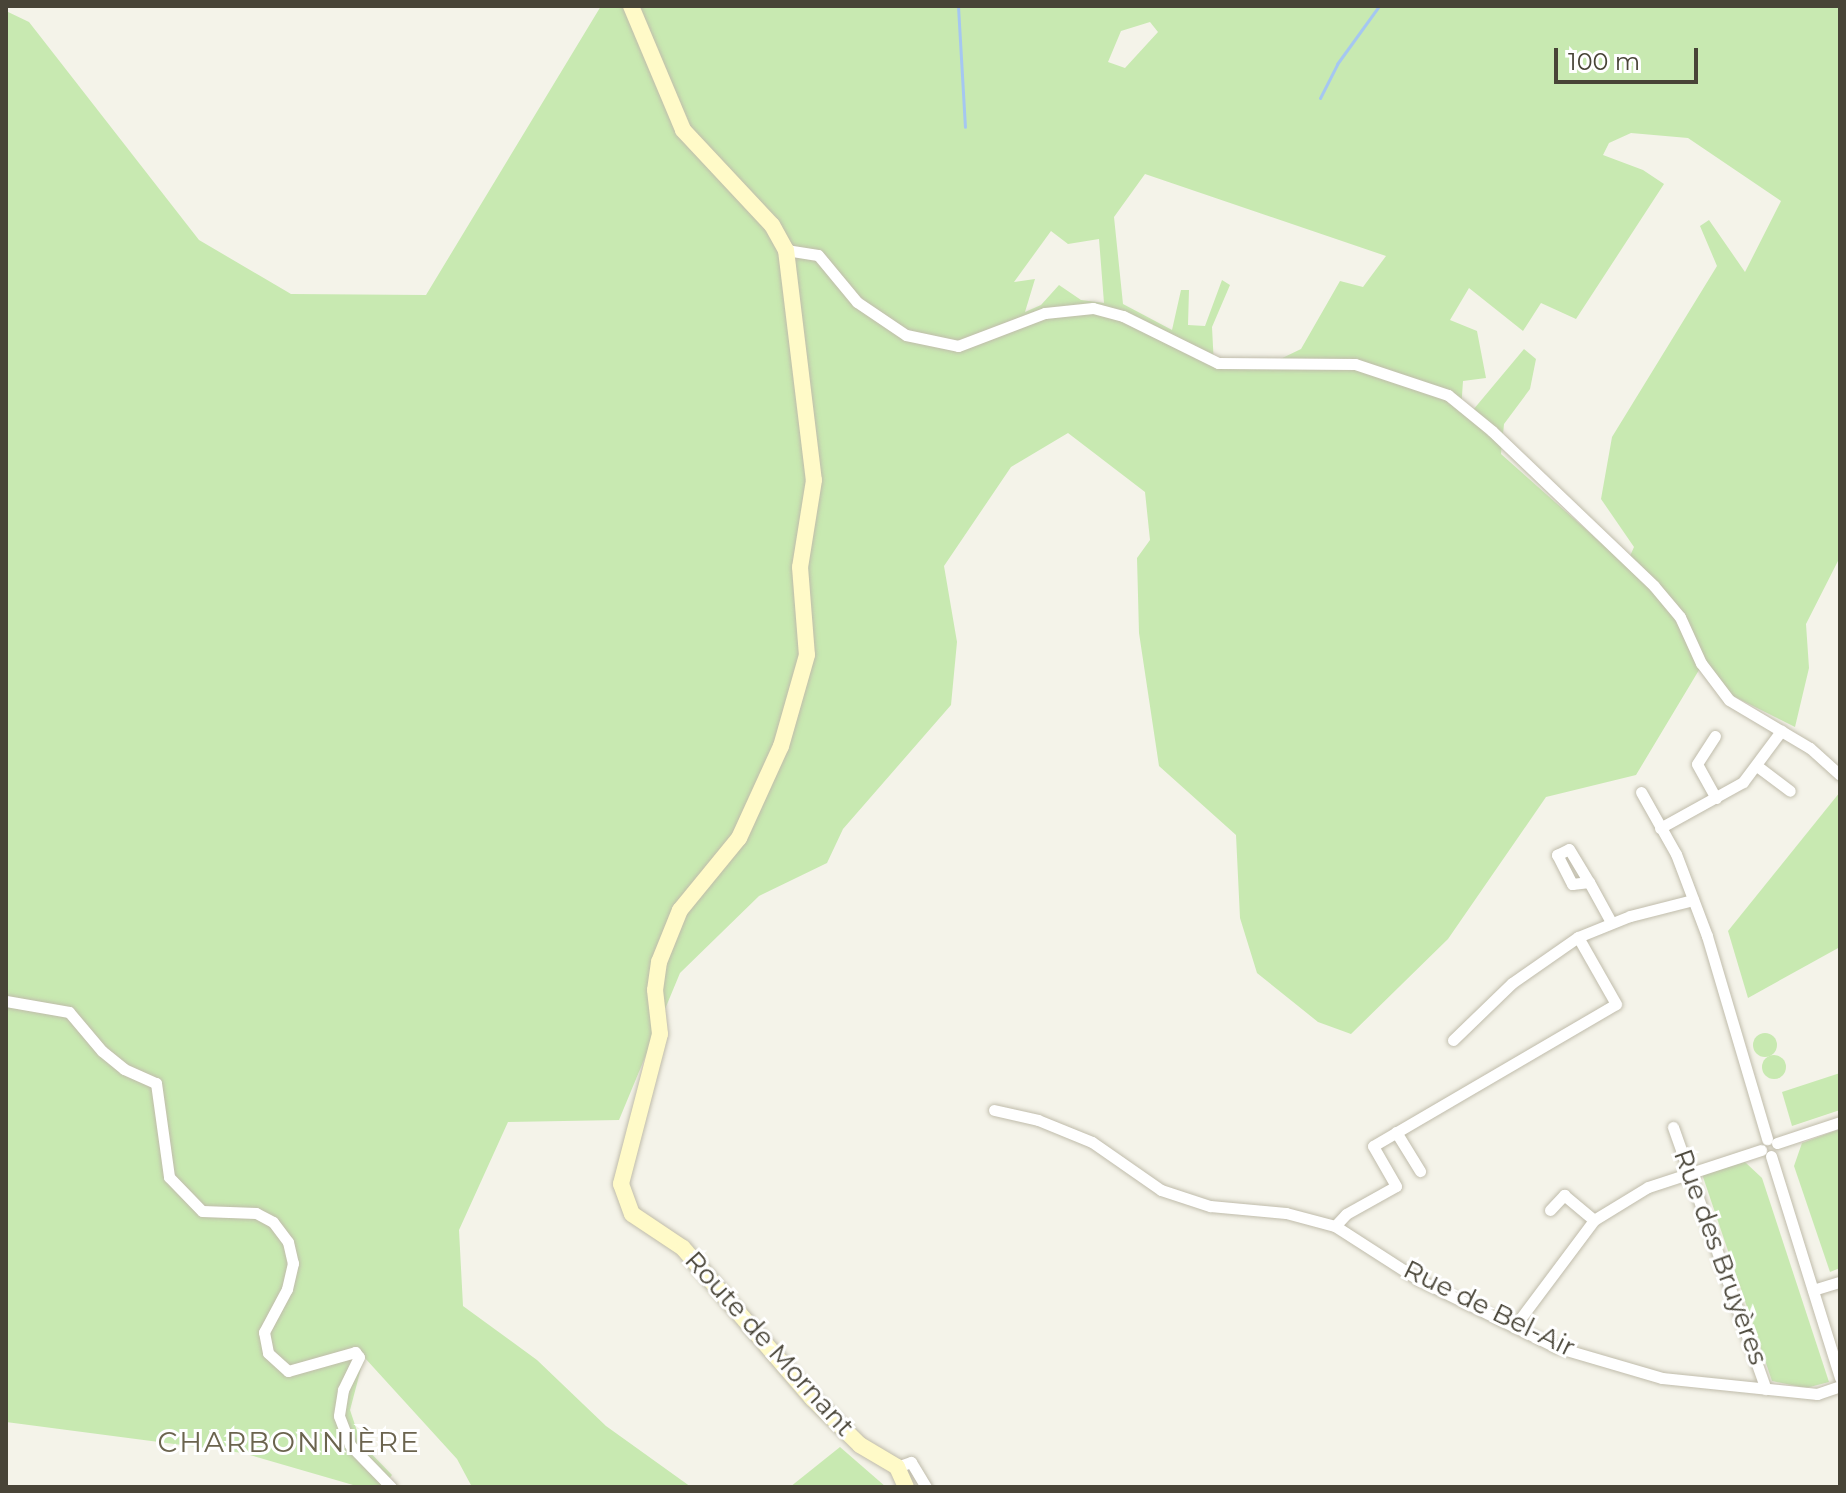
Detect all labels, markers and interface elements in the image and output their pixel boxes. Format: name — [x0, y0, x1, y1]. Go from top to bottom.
scale bar — [1558, 32, 1702, 82]
text: 100 m — [1568, 47, 1640, 76]
street label: Rue des Bruyères — [1667, 1145, 1773, 1369]
street label: Route de Mornant — [678, 1245, 860, 1443]
street label: Rue de Bel-Air — [1398, 1254, 1580, 1364]
district label: CHARBONNIÈRE — [157, 1425, 421, 1459]

